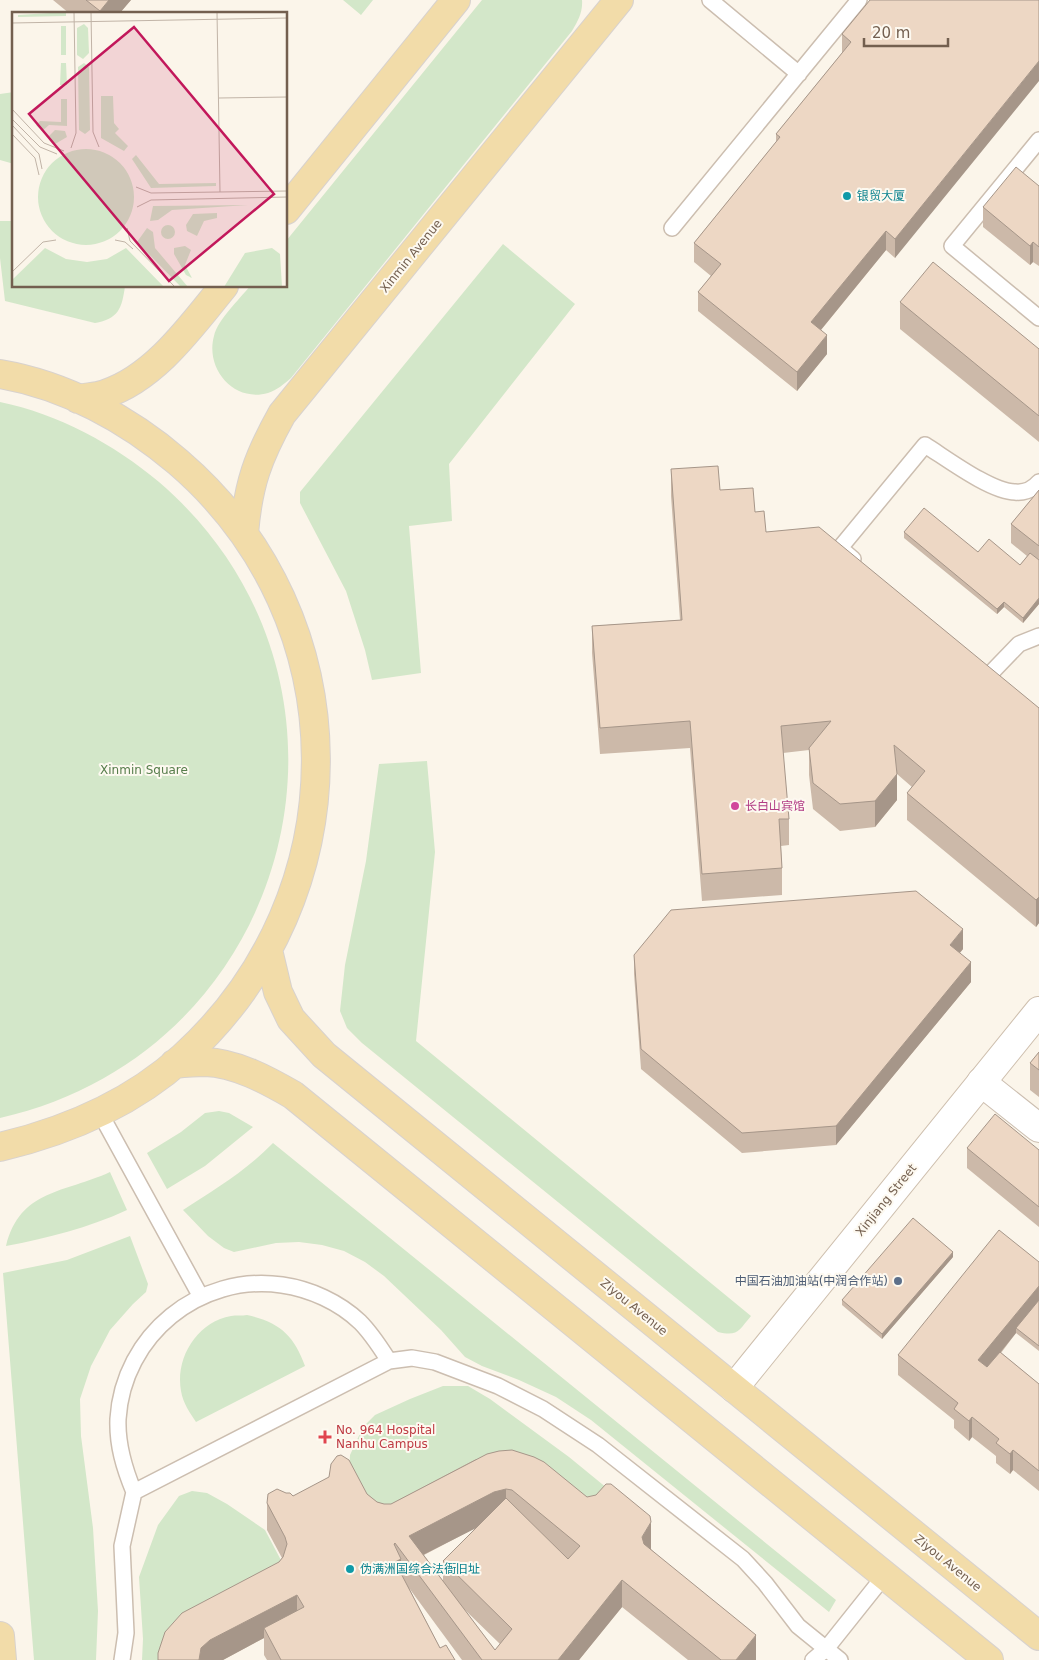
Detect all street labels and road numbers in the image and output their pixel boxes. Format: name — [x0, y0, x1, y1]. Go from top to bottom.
street label: Xinmin Avenue — [377, 217, 445, 295]
street label: Xinjiang Street — [853, 1161, 920, 1239]
street label: Ziyou Avenue — [598, 1276, 670, 1338]
street label: Ziyou Avenue — [912, 1532, 984, 1594]

